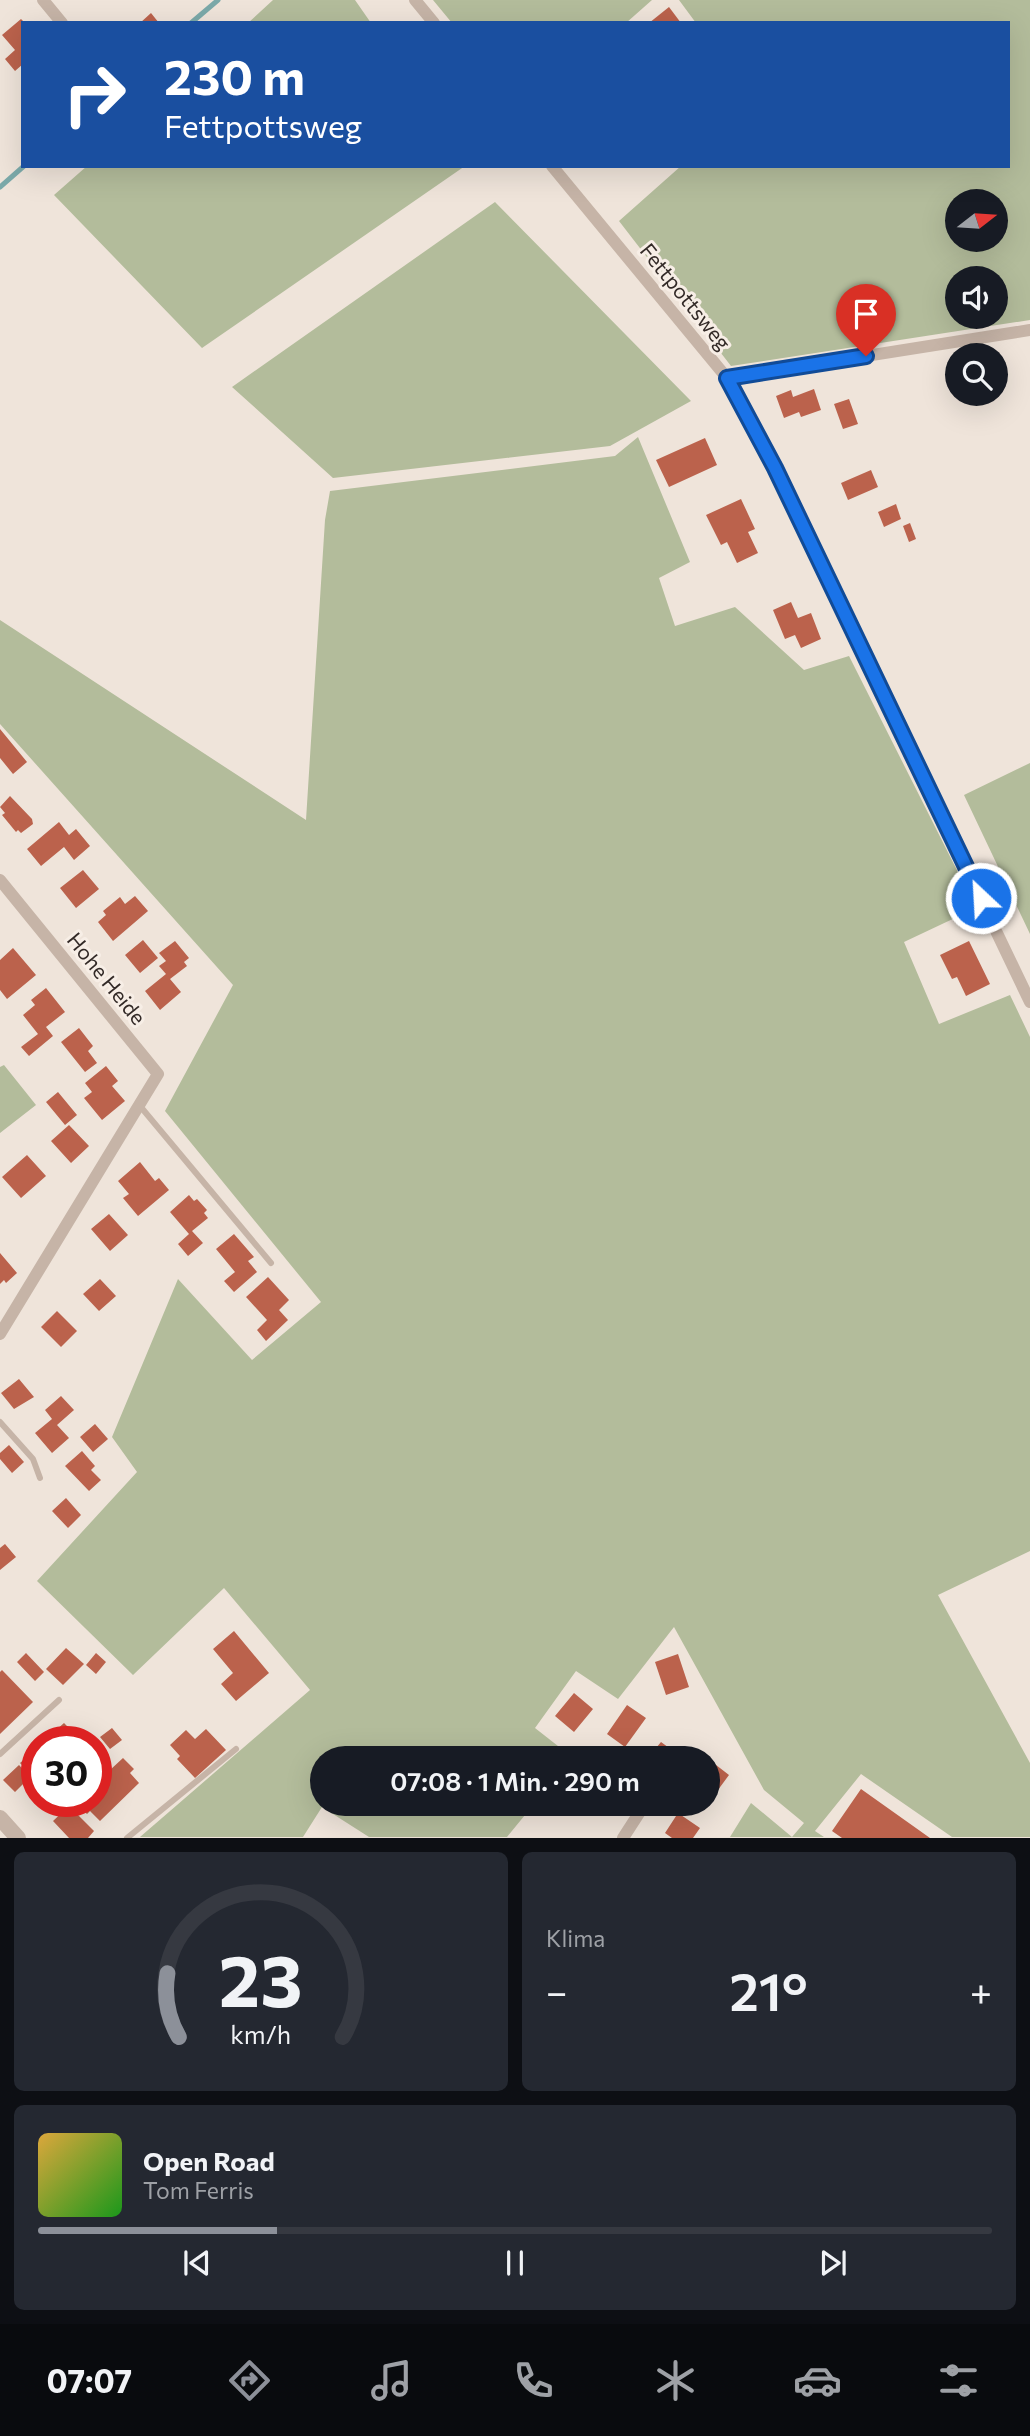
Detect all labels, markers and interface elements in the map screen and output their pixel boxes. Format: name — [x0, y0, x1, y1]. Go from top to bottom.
text: 230 m — [164, 45, 305, 105]
icon: right — [49, 49, 140, 140]
text: Fettpottsweg — [164, 105, 362, 145]
north arrow — [945, 189, 1008, 252]
map controls — [945, 189, 1008, 406]
street label: Fettpottsweg — [636, 238, 737, 354]
button: sound — [945, 266, 1008, 329]
pin — [836, 284, 896, 356]
icon: arrive — [847, 295, 885, 333]
button: search — [945, 343, 1008, 406]
position arrow — [944, 861, 1018, 935]
street label: Hohe Heide — [63, 927, 152, 1029]
speed limit sign: 30 — [21, 1726, 112, 1817]
text: 07:08 · 1 Min. · 290 m — [390, 1765, 640, 1796]
text: Klima — [546, 1924, 605, 1952]
text: 23 — [219, 1934, 303, 2023]
text: 21° — [729, 1958, 808, 2022]
text: − — [546, 1967, 568, 2014]
text: + — [970, 1967, 992, 2014]
text: km/h — [231, 2019, 291, 2049]
text: Open Road — [143, 2145, 275, 2176]
text: Tom Ferris — [143, 2176, 254, 2204]
icon: previous — [178, 2244, 216, 2282]
icon: pause — [496, 2244, 534, 2282]
icon: next — [814, 2244, 852, 2282]
icon: directions — [225, 2356, 274, 2405]
icon: music — [367, 2356, 416, 2405]
icon: phone — [509, 2356, 558, 2405]
icon: climate — [651, 2356, 700, 2405]
icon: car — [793, 2356, 842, 2405]
icon: filters — [934, 2356, 983, 2405]
text: 07:07 — [46, 2360, 132, 2400]

